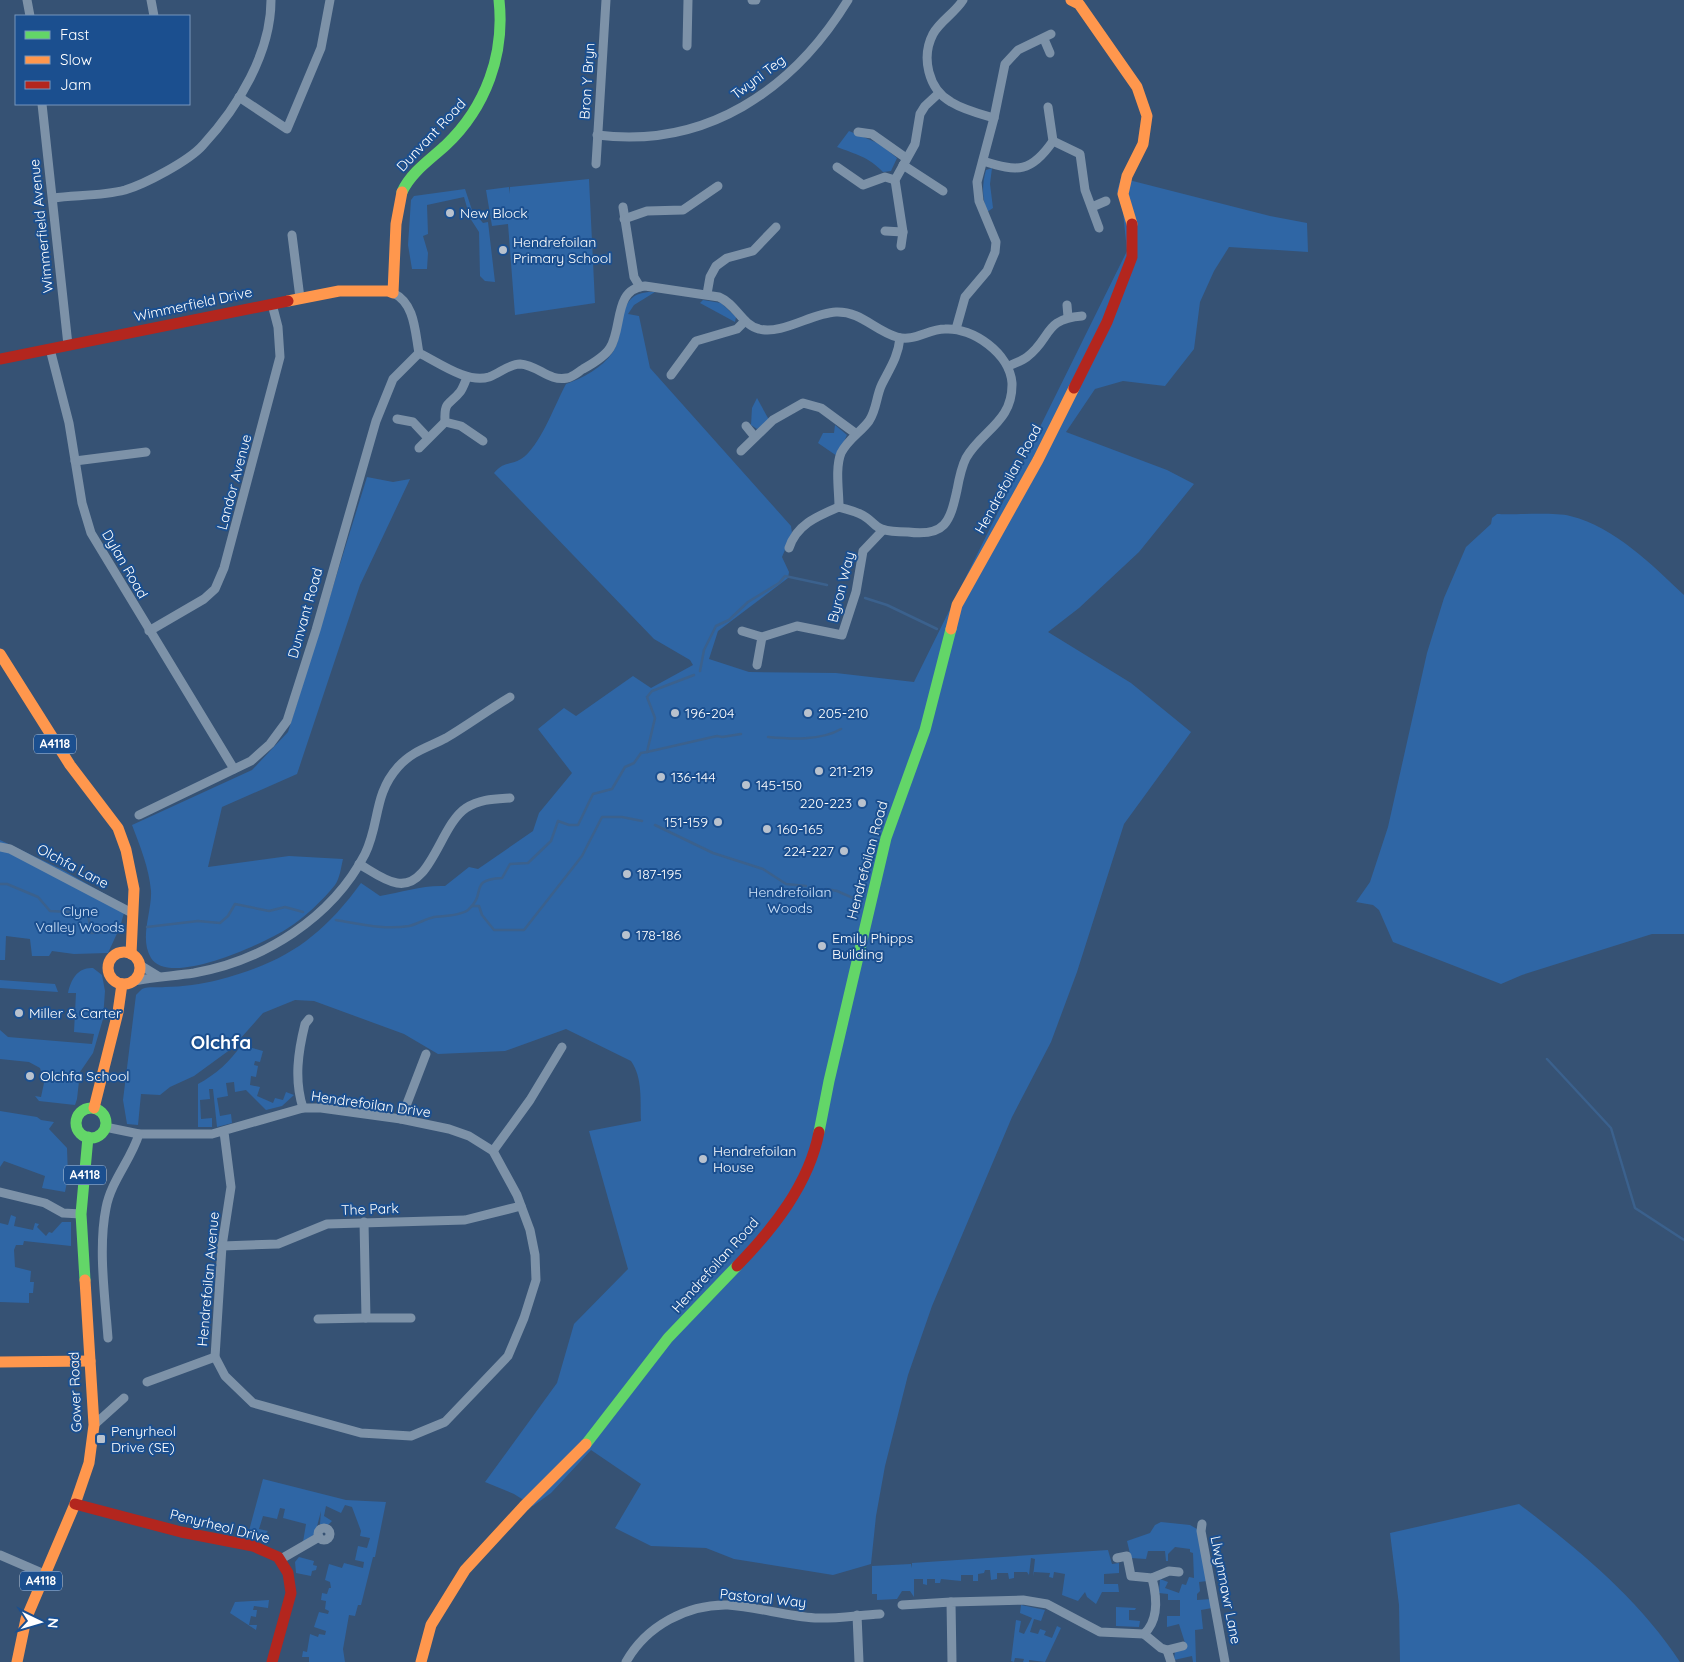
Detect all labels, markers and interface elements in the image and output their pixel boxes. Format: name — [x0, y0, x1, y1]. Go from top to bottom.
legend — [15, 15, 190, 105]
text: Fast — [60, 25, 89, 44]
street label: Bron Y Bryn — [575, 42, 599, 120]
text: Slow — [60, 50, 92, 69]
street label: Twyni Teg — [727, 51, 789, 103]
text: Jam — [60, 75, 91, 94]
street label: Dunvant Road — [393, 95, 469, 175]
street label: Wimmerfield Avenue — [25, 158, 57, 294]
place label: New Block — [460, 204, 528, 222]
marker: New Block — [444, 207, 456, 219]
place label: Hendrefoilan Primary School — [513, 233, 611, 267]
marker: Hendrefoilan Primary School — [497, 244, 509, 256]
street label: Wimmerfield Drive — [132, 283, 254, 325]
street label: Hendrefoilan Road — [971, 421, 1045, 537]
street label: Landor Avenue — [213, 432, 255, 532]
street label: Dylan Road — [98, 526, 152, 602]
street label: Byron Way — [824, 550, 858, 624]
street label: Dunvant Road — [283, 566, 327, 660]
place label: 196-204 — [685, 704, 734, 722]
place label: 205-210 — [818, 704, 868, 722]
marker: 196-204 — [669, 707, 681, 719]
marker: 205-210 — [802, 707, 814, 719]
road number: A4118 — [34, 734, 76, 754]
place label: 211-219 — [829, 762, 874, 780]
marker: 211-219 — [813, 765, 825, 777]
place label: 136-144 — [671, 768, 716, 786]
marker: 136-144 — [655, 771, 667, 783]
place label: 145-150 — [756, 776, 802, 794]
marker: 145-150 — [740, 779, 752, 791]
place label: 220-223 — [800, 794, 852, 812]
marker: 220-223 — [856, 797, 868, 809]
street label: Hendrefoilan Road — [843, 799, 891, 921]
place label: 151-159 — [665, 813, 708, 831]
marker: 151-159 — [712, 816, 724, 828]
place label: 160-165 — [777, 820, 823, 838]
marker: 160-165 — [761, 823, 773, 835]
street label: Olchfa Lane — [34, 840, 112, 892]
place label: 224-227 — [783, 842, 834, 860]
marker: 224-227 — [838, 845, 850, 857]
place label: 187-195 — [637, 865, 682, 883]
marker: 187-195 — [621, 868, 633, 880]
park label: Hendrefoilan Woods — [748, 883, 832, 917]
park label: Clyne Valley Woods — [36, 902, 124, 936]
place label: 178-186 — [636, 926, 681, 944]
marker: 178-186 — [620, 929, 632, 941]
place label: Emily Phipps Building — [832, 929, 913, 963]
marker: Emily Phipps Building — [816, 940, 828, 952]
place label: Miller & Carter — [29, 1004, 122, 1022]
marker: Miller & Carter — [13, 1007, 25, 1019]
district label: Olchfa — [191, 1030, 251, 1054]
place label: Olchfa School — [40, 1067, 130, 1085]
marker: Olchfa School — [24, 1070, 36, 1082]
street label: Hendrefoilan Drive — [310, 1087, 432, 1121]
place label: Hendrefoilan House — [713, 1142, 796, 1176]
marker: Hendrefoilan House — [697, 1153, 709, 1165]
road number: A4118 — [64, 1166, 106, 1184]
street label: The Park — [341, 1199, 399, 1219]
street label: Hendrefoilan Avenue — [193, 1211, 223, 1347]
street label: Hendrefoilan Road — [668, 1214, 762, 1316]
street label: Gower Road — [65, 1351, 85, 1433]
place label: Penyrheol Drive (SE) — [111, 1422, 176, 1456]
marker: Penyrheol Drive (SE) — [95, 1433, 107, 1445]
street label: Penyrheol Drive — [168, 1505, 272, 1547]
street label: Llwynmawr Lane — [1207, 1534, 1245, 1646]
road number: A4118 — [20, 1572, 62, 1590]
street label: Pastoral Way — [719, 1584, 807, 1612]
north arrow — [15, 1597, 65, 1647]
text: N — [44, 1617, 62, 1629]

